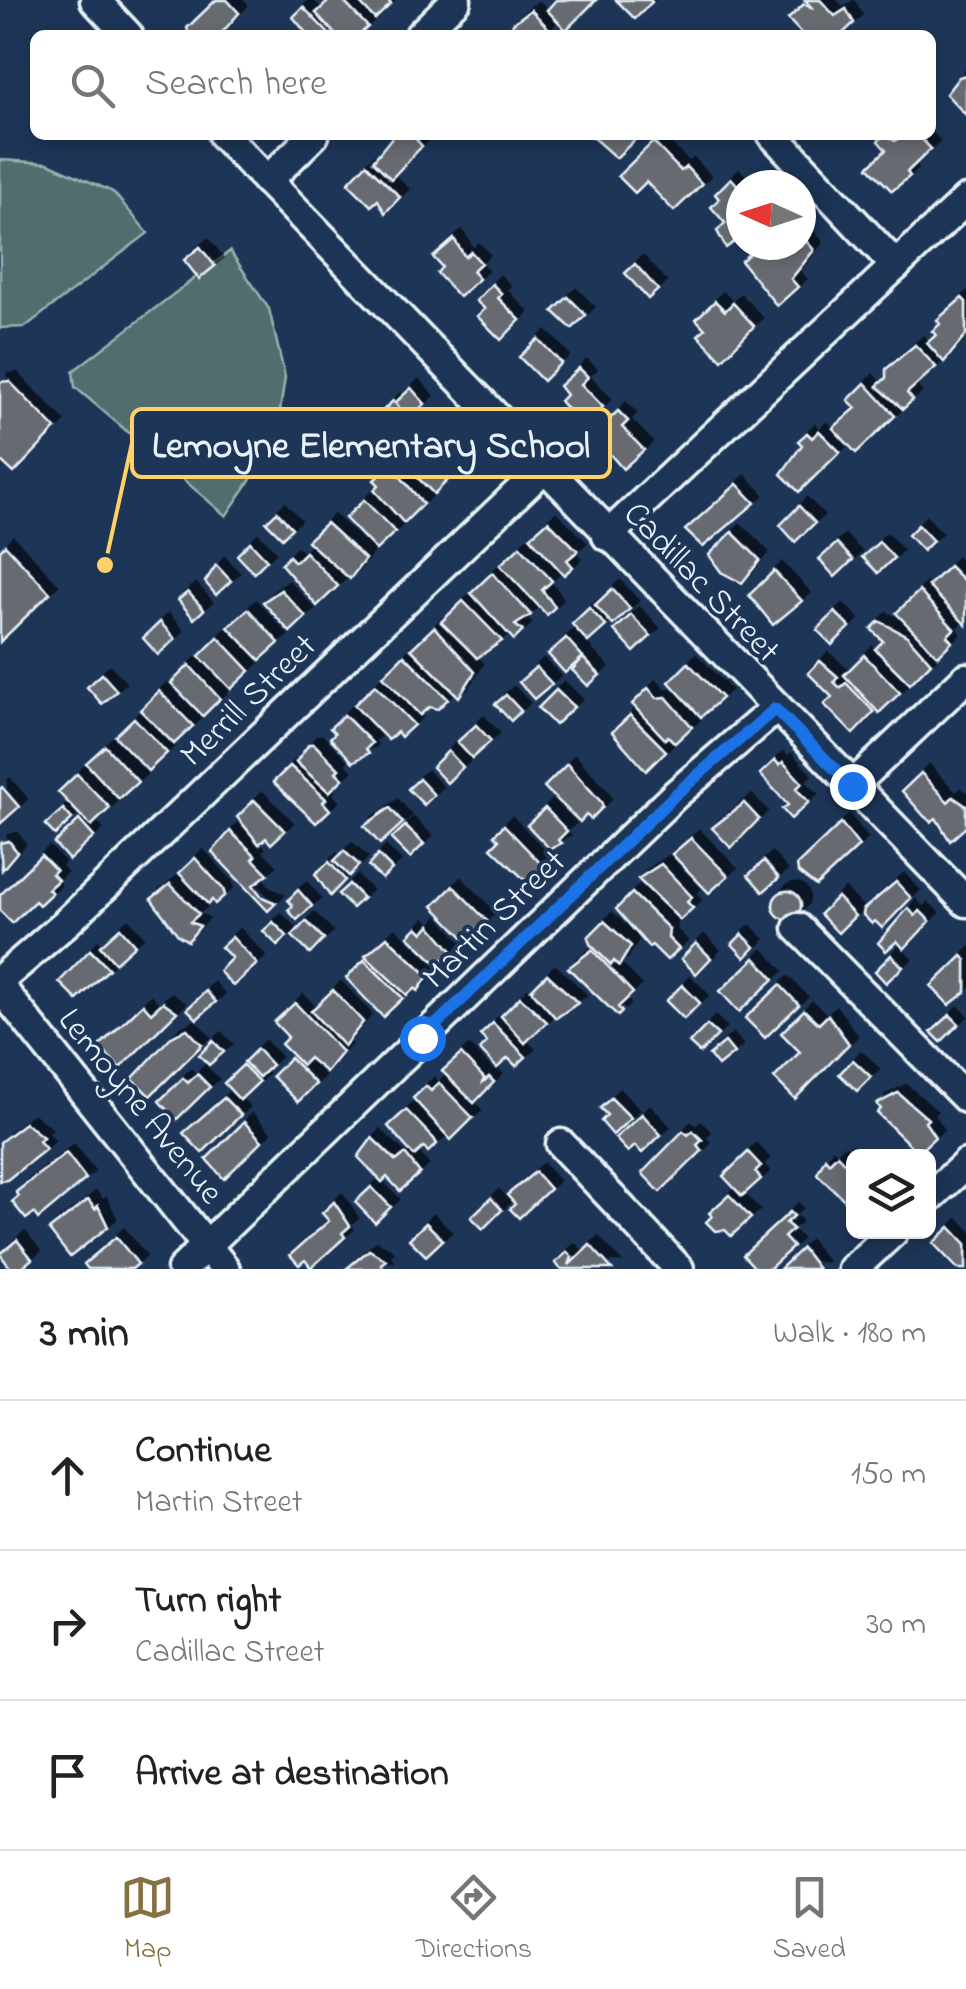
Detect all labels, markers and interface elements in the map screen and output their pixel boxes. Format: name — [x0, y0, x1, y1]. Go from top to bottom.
search box — [30, 30, 936, 140]
text: Search here — [145, 57, 327, 113]
icon: search — [65, 58, 120, 113]
north arrow — [726, 170, 816, 260]
callout: Lemoyne Elementary School — [132, 409, 610, 477]
text: Lemoyne Elementary School — [152, 420, 590, 476]
street label: Cadillac Street — [610, 491, 791, 676]
street label: Merrill Street — [169, 623, 330, 780]
route end — [830, 764, 876, 810]
street label: Martin Street — [412, 838, 579, 1003]
street label: Lemoyne Avenue — [44, 998, 235, 1217]
route start — [400, 1016, 446, 1062]
map controls — [846, 1149, 936, 1239]
button: layers — [846, 1149, 936, 1239]
text: 3 min — [40, 1304, 129, 1365]
text: Walk · 180 m — [773, 1311, 926, 1358]
text: Continue — [135, 1424, 271, 1480]
icon: ahead — [40, 1448, 95, 1503]
text: 150 m — [851, 1452, 926, 1499]
text: Martin Street — [135, 1480, 303, 1527]
text: Turn right — [135, 1574, 281, 1630]
icon: right — [40, 1598, 95, 1653]
text: 30 m — [866, 1602, 926, 1649]
text: Cadillac Street — [135, 1630, 324, 1677]
text: Arrive at destination — [135, 1747, 449, 1803]
icon: arrive — [40, 1748, 95, 1803]
tab: Map — [120, 1870, 175, 1971]
tab: Directions — [416, 1870, 532, 1971]
tab: Saved — [773, 1870, 846, 1971]

